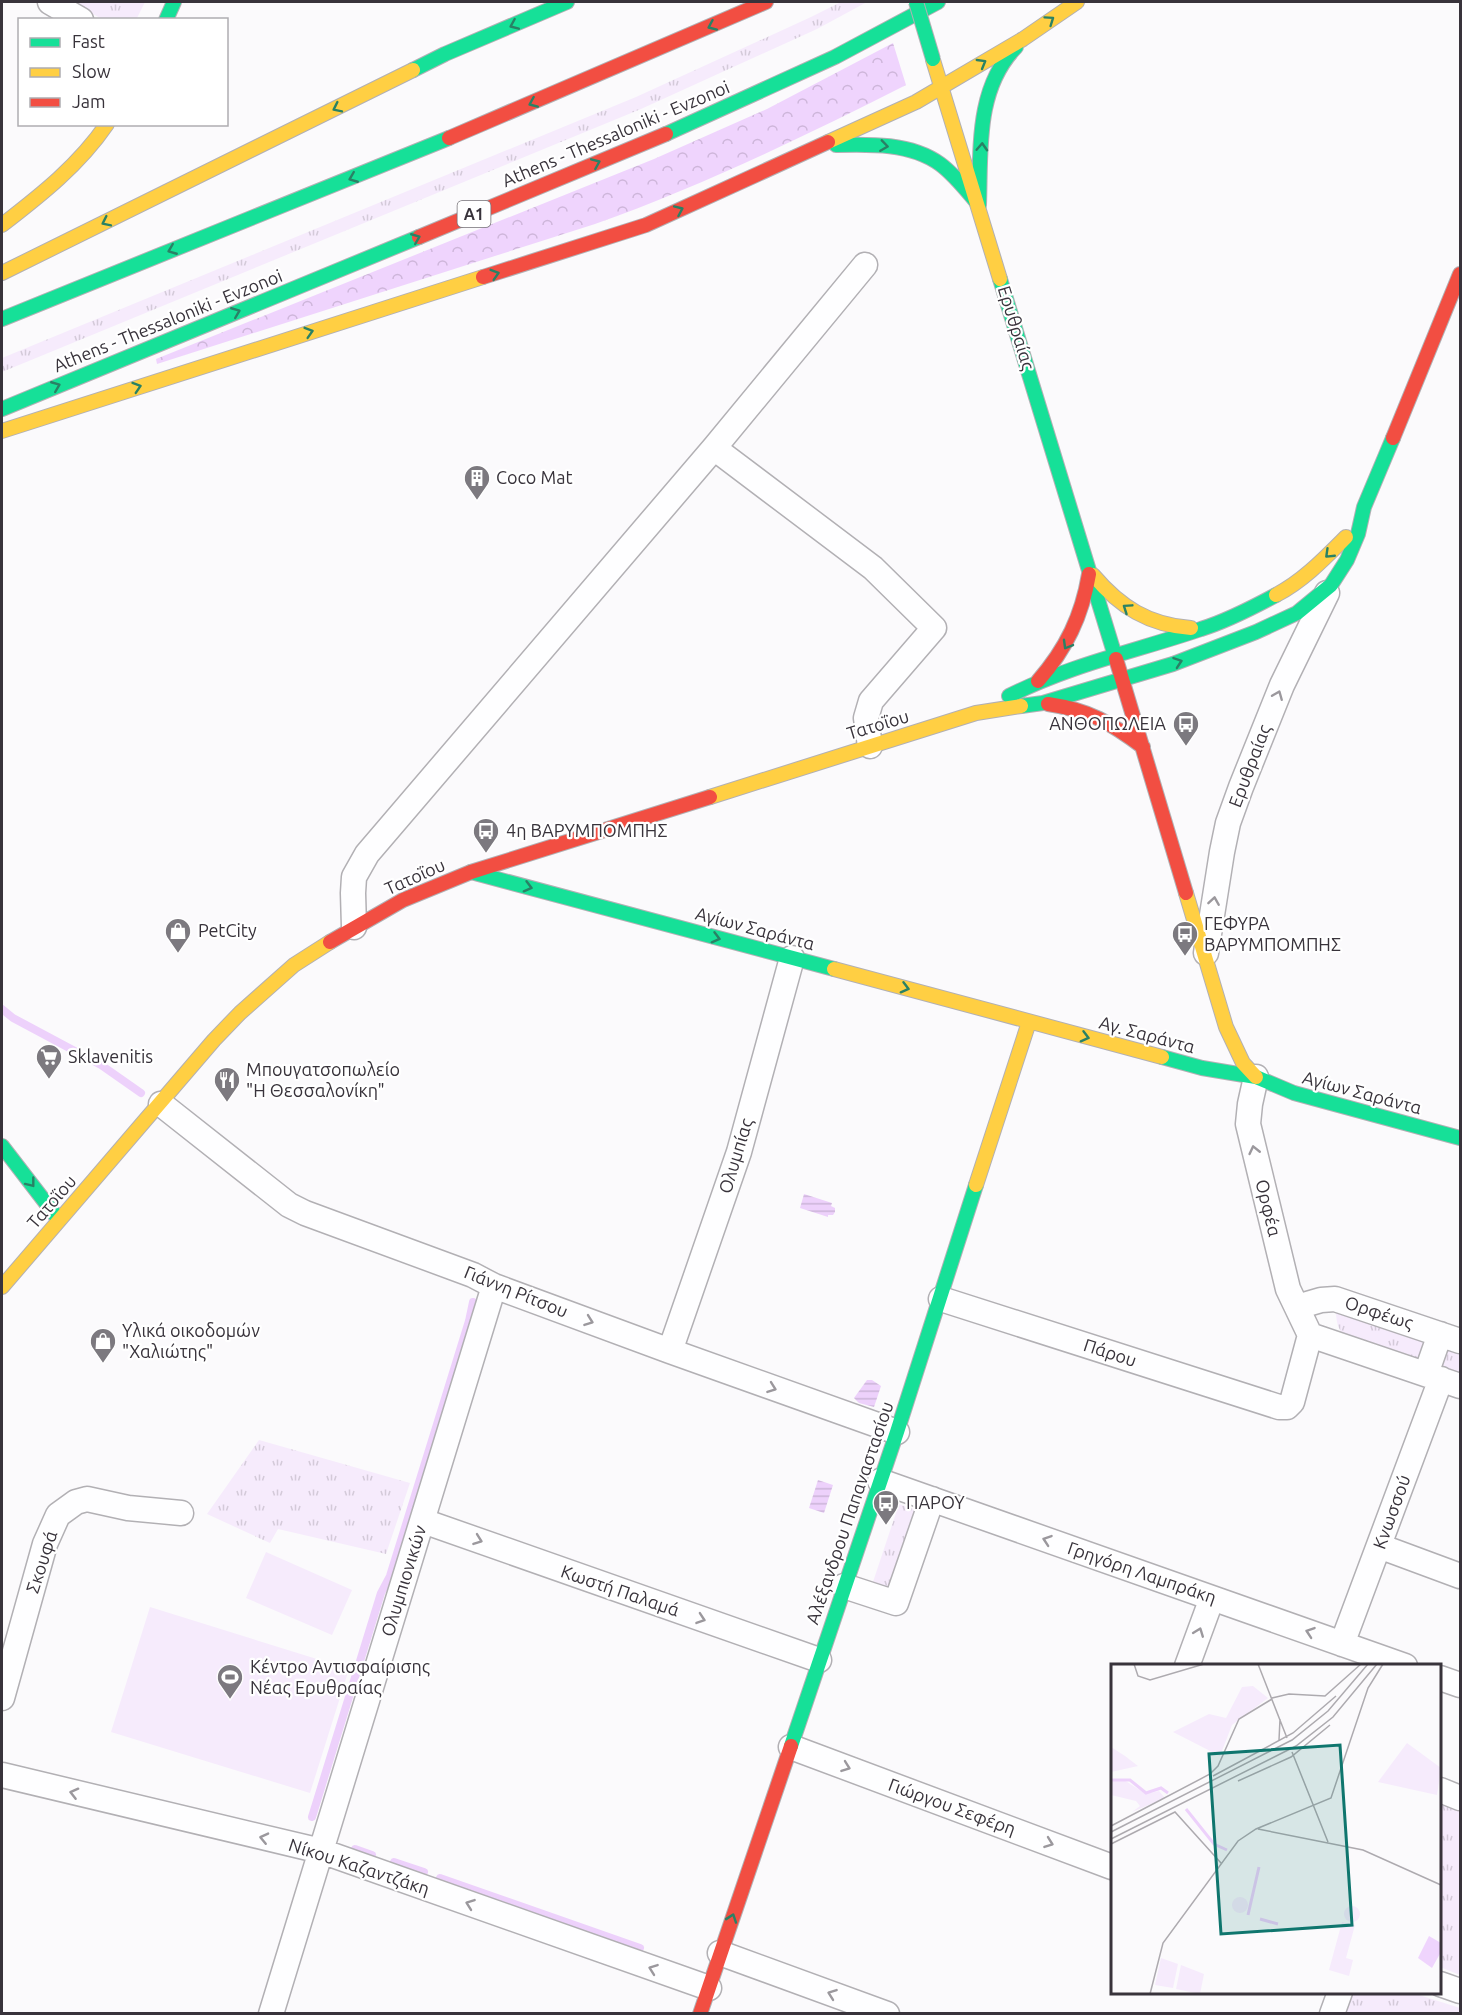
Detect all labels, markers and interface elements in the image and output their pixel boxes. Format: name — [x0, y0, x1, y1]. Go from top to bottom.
one-way arrow — [1044, 16, 1055, 27]
legend — [18, 18, 228, 126]
one-way arrow — [509, 18, 520, 30]
one-way arrow — [708, 18, 719, 30]
text: Fast — [72, 31, 105, 51]
one-way arrow — [976, 59, 986, 71]
text: Slow — [72, 61, 111, 81]
street label: Athens - Thessaloniki - Evzonoi — [499, 76, 732, 190]
text: Jam — [72, 91, 106, 111]
one-way arrow — [529, 96, 540, 108]
one-way arrow — [333, 100, 344, 112]
one-way arrow — [879, 139, 888, 151]
one-way arrow — [976, 142, 989, 151]
one-way arrow — [590, 158, 601, 170]
one-way arrow — [348, 171, 359, 183]
road number: Α1 — [458, 201, 490, 227]
one-way arrow — [672, 205, 683, 217]
one-way arrow — [101, 214, 112, 226]
one-way arrow — [410, 233, 421, 245]
one-way arrow — [168, 243, 178, 256]
street label: Athens - Thessaloniki - Evzonoi — [50, 265, 285, 375]
one-way arrow — [489, 269, 500, 281]
street label: Ερυθραίας — [994, 283, 1039, 372]
one-way arrow — [230, 307, 241, 319]
one-way arrow — [303, 327, 314, 339]
one-way arrow — [49, 381, 60, 393]
one-way arrow — [131, 382, 142, 394]
building icon: Coco Mat — [462, 463, 492, 501]
place label: Coco Mat — [496, 467, 572, 487]
one-way arrow — [1326, 547, 1336, 558]
one-way arrow — [1123, 604, 1134, 615]
one-way arrow — [1062, 639, 1074, 649]
one-way arrow — [1172, 657, 1183, 670]
one-way arrow — [1271, 691, 1283, 702]
street label: Τατοΐου — [844, 705, 911, 743]
bus stop icon: ΑΝΘΟΠΩΛΕΙΑ — [1171, 709, 1201, 747]
place label: ΑΝΘΟΠΩΛΕΙΑ — [1049, 713, 1166, 733]
street label: Ερυθραίας — [1224, 722, 1275, 810]
bus stop icon: 4η ΒΑΡΥΜΠΟΜΠΗΣ — [471, 816, 501, 854]
place label: 4η ΒΑΡΥΜΠΟΜΠΗΣ — [506, 820, 667, 840]
street label: Τατοΐου — [381, 854, 448, 898]
one-way arrow — [522, 880, 533, 892]
one-way arrow — [1208, 896, 1220, 905]
street label: Αγίων Σαράντα — [693, 903, 817, 954]
place label: ΓΕΦΥΡΑ ΒΑΡΥΜΠΟΜΠΗΣ — [1204, 913, 1341, 954]
shop icon: PetCity — [163, 916, 193, 954]
bus stop icon: ΓΕΦΥΡΑ ΒΑΡΥΜΠΟΜΠΗΣ — [1170, 919, 1200, 957]
place label: PetCity — [198, 920, 257, 940]
one-way arrow — [711, 930, 721, 943]
one-way arrow — [899, 981, 909, 993]
street label: Αγ. Σαράντα — [1097, 1012, 1197, 1056]
one-way arrow — [1080, 1029, 1090, 1042]
supermarket icon: Sklavenitis — [34, 1042, 64, 1080]
place label: Sklavenitis — [68, 1046, 153, 1066]
place label: Μπουγατσοπωλείο "Η Θεσσαλονίκη" — [246, 1059, 400, 1100]
restaurant icon: Μπουγατσοπωλείο "Η Θεσσαλονίκη" — [212, 1065, 242, 1103]
street label: Αγίων Σαράντα — [1300, 1067, 1424, 1118]
street label: Ολυμπίας — [714, 1116, 757, 1196]
one-way arrow — [1248, 1145, 1261, 1155]
street label: Τατοΐου — [23, 1171, 80, 1232]
one-way arrow — [23, 1176, 34, 1187]
street label: Ορφέα — [1252, 1177, 1286, 1239]
street label: Γιάννη Ρίτσου — [462, 1261, 571, 1321]
street label: Ορφέως — [1342, 1292, 1416, 1333]
one-way arrow — [582, 1314, 593, 1326]
place label: Υλικά οικοδομών "Χαλιώτης" — [122, 1320, 260, 1362]
shop icon: Υλικά οικοδομών "Χαλιώτης" — [88, 1326, 118, 1364]
street label: Πάρου — [1081, 1334, 1139, 1370]
one-way arrow — [766, 1380, 777, 1393]
street label: Αλέξανδρου Παπαναστασίου — [801, 1399, 897, 1627]
street label: Κνωσσού — [1368, 1472, 1414, 1551]
bus stop icon: ΠΑΡΟΥ — [871, 1488, 901, 1526]
place label: ΠΑΡΟΥ — [906, 1492, 965, 1512]
street label: Ολυμπιονικών — [377, 1522, 430, 1639]
street label: Σκουφά — [22, 1528, 61, 1595]
one-way arrow — [472, 1533, 483, 1546]
one-way arrow — [1042, 1534, 1052, 1547]
street label: Γρηγόρη Λαμπράκη — [1065, 1537, 1219, 1607]
street label: Κωστή Παλαμά — [558, 1560, 682, 1620]
one-way arrow — [695, 1612, 706, 1625]
one-way arrow — [1192, 1627, 1205, 1637]
one-way arrow — [1305, 1627, 1316, 1640]
place label: Κέντρο Αντισφαίρισης Νέας Ερυθραίας — [250, 1656, 430, 1698]
sports icon: Κέντρο Αντισφαίρισης Νέας Ερυθραίας — [215, 1662, 245, 1700]
inset map — [1111, 1664, 1441, 1994]
one-way arrow — [840, 1760, 851, 1773]
street label: Γιώργου Σεφέρη — [886, 1774, 1019, 1838]
one-way arrow — [70, 1788, 80, 1801]
one-way arrow — [259, 1832, 269, 1845]
street label: Νίκου Καζαντζάκη — [286, 1834, 432, 1899]
one-way arrow — [1042, 1836, 1053, 1848]
one-way arrow — [465, 1898, 476, 1911]
one-way arrow — [725, 1913, 738, 1924]
one-way arrow — [649, 1963, 659, 1976]
one-way arrow — [827, 1988, 838, 2001]

